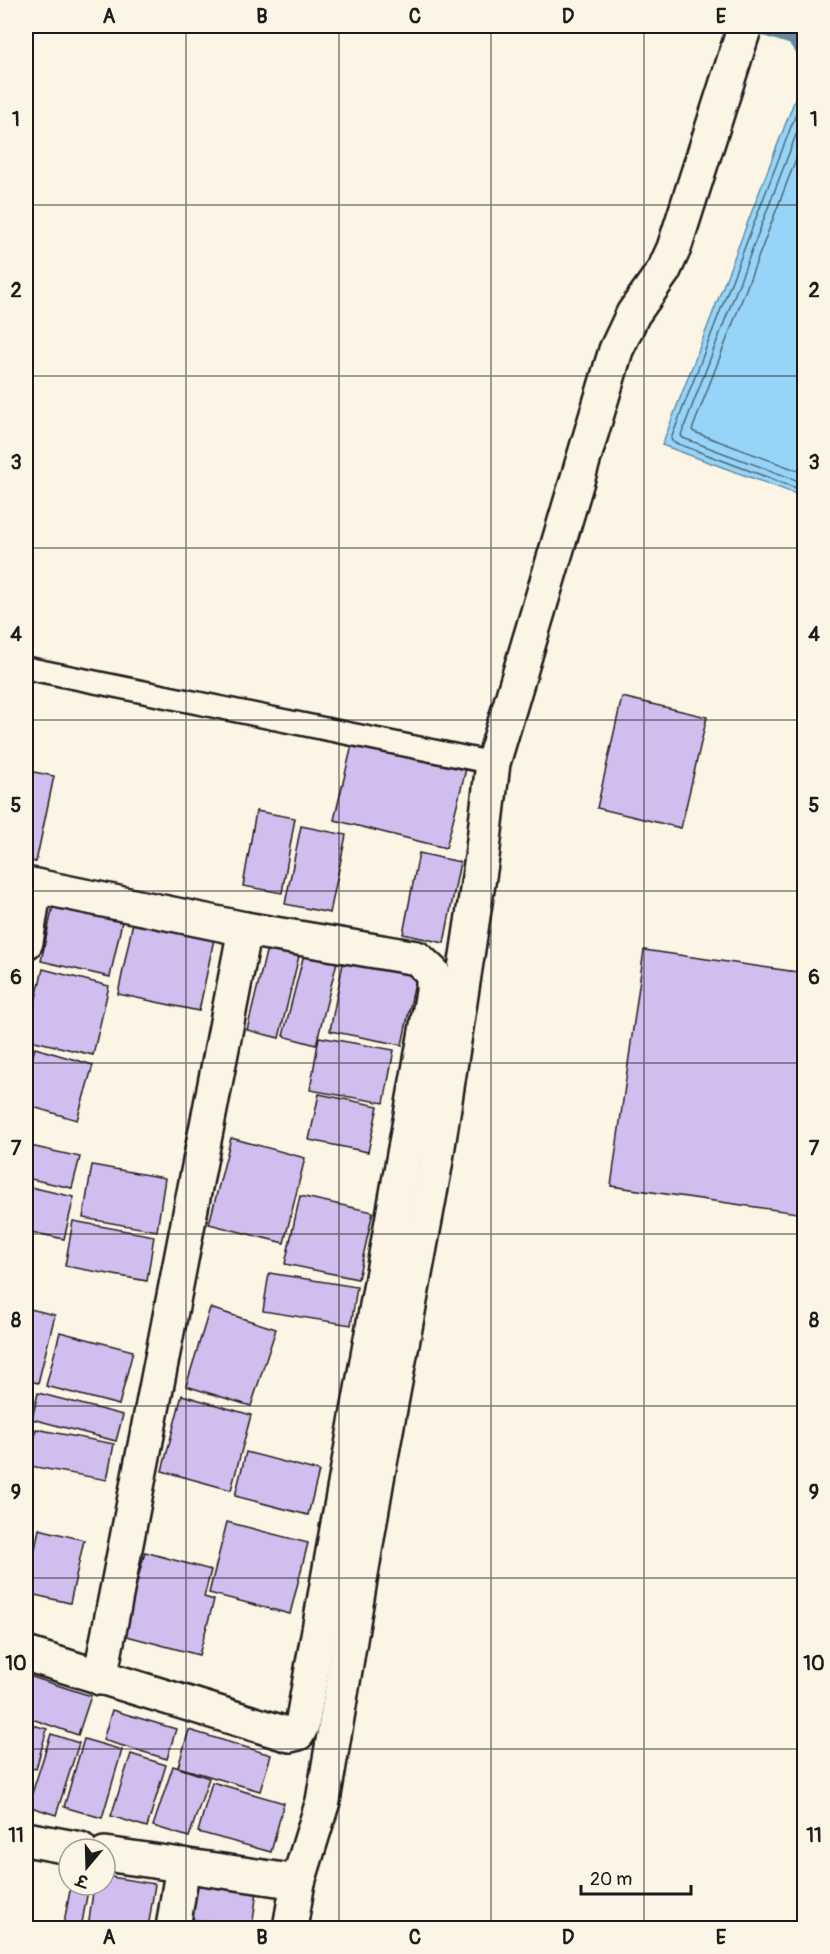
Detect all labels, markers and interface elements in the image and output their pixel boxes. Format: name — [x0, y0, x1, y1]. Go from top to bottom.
text: A — [103, 4, 116, 29]
text: B — [256, 4, 268, 29]
text: C — [409, 4, 421, 29]
text: D — [562, 4, 575, 29]
text: E — [716, 4, 727, 29]
text: 1 — [12, 107, 20, 132]
text: 1 — [810, 107, 818, 132]
text: 2 — [10, 278, 22, 303]
text: 2 — [808, 278, 820, 303]
text: 3 — [10, 450, 22, 475]
text: 3 — [808, 450, 820, 475]
text: 4 — [10, 622, 22, 647]
text: 4 — [808, 622, 820, 647]
text: 5 — [11, 793, 22, 818]
text: 5 — [809, 793, 820, 818]
text: 6 — [10, 965, 22, 990]
text: 6 — [808, 965, 820, 990]
text: 7 — [11, 1136, 22, 1161]
text: 7 — [809, 1136, 820, 1161]
text: 8 — [11, 1308, 21, 1333]
text: 8 — [809, 1308, 819, 1333]
text: 9 — [11, 1480, 21, 1505]
text: 9 — [809, 1480, 819, 1505]
text: 10 — [5, 1651, 27, 1676]
text: 10 — [803, 1651, 825, 1676]
text: 11 — [8, 1823, 24, 1848]
text: 11 — [806, 1823, 822, 1848]
north arrow — [57, 1837, 117, 1897]
scale bar — [581, 1858, 690, 1896]
text: 20 m — [590, 1868, 632, 1891]
text: उ — [73, 1869, 93, 1892]
text: A — [103, 1925, 116, 1950]
text: B — [256, 1925, 268, 1950]
text: C — [409, 1925, 421, 1950]
text: D — [562, 1925, 575, 1950]
text: E — [716, 1925, 727, 1950]

